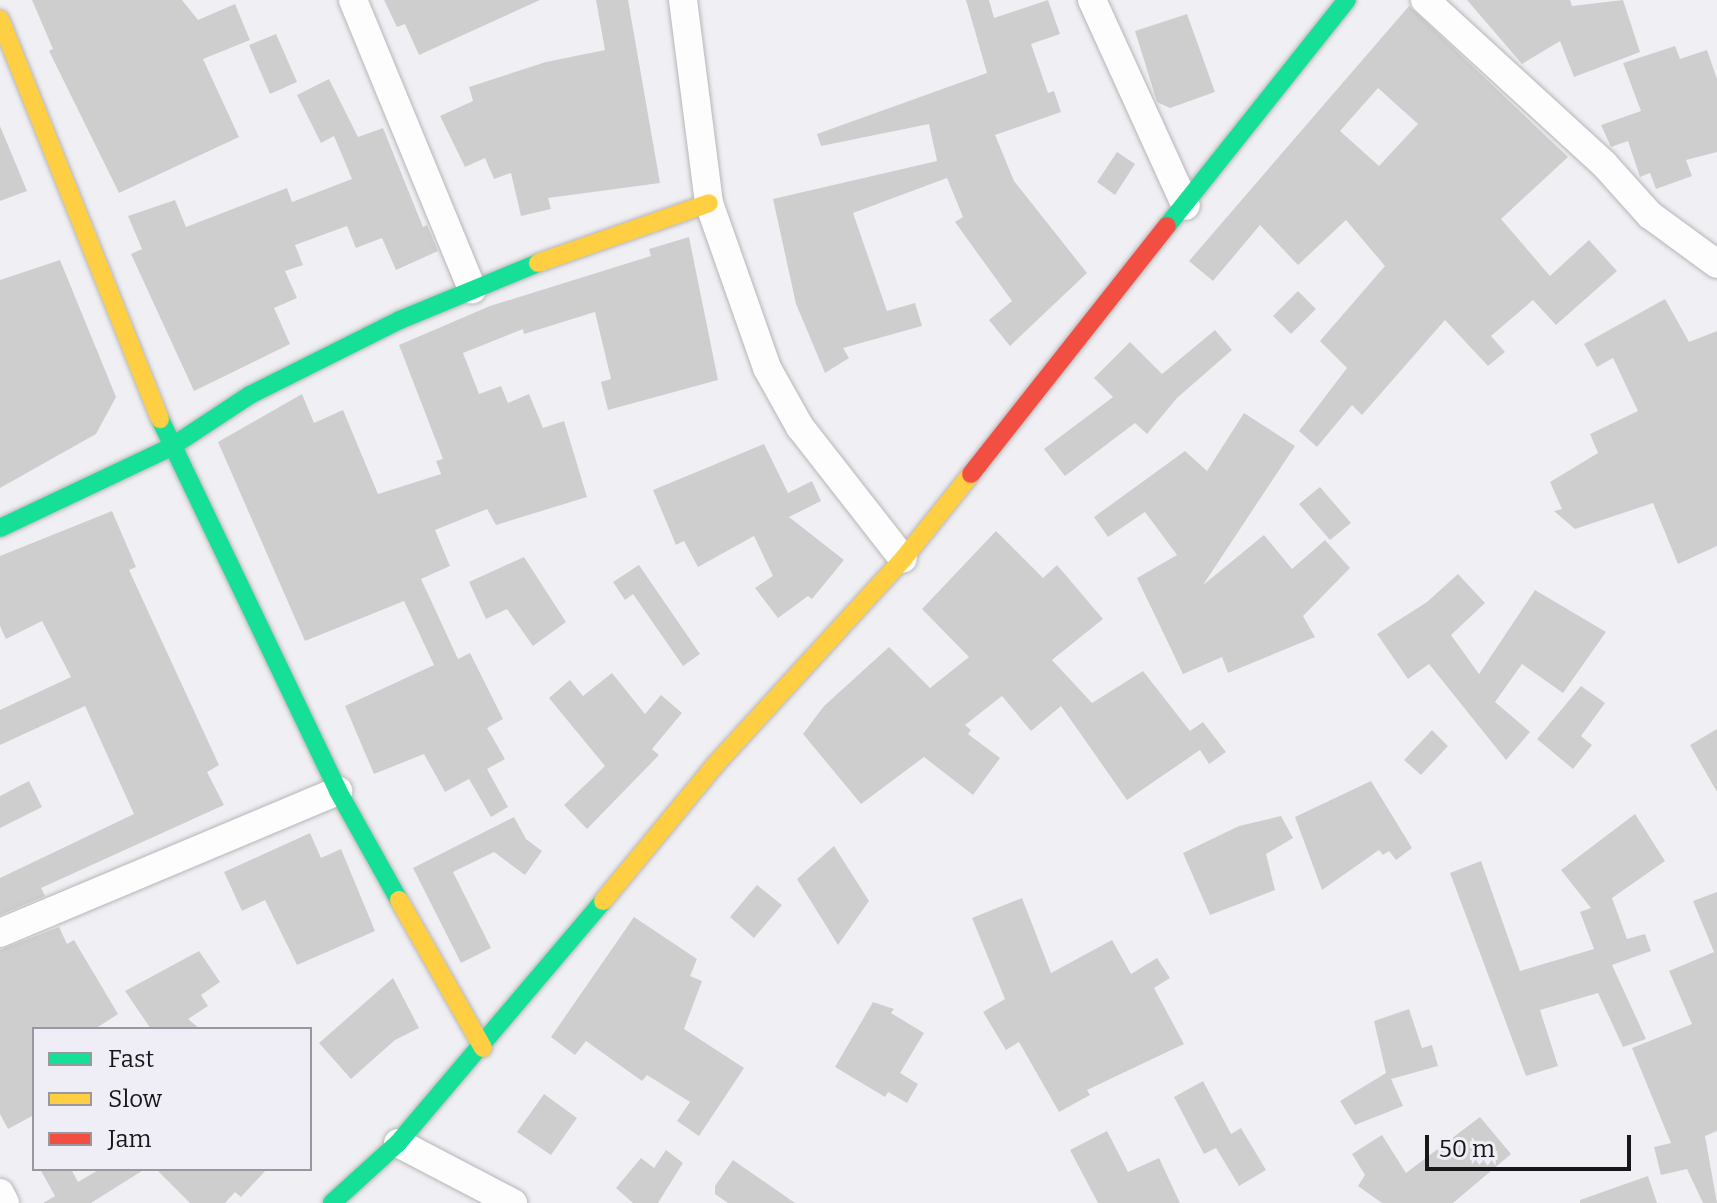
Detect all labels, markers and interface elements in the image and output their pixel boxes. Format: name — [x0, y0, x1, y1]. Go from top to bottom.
legend — [32, 1027, 312, 1171]
text: Fast — [108, 1045, 154, 1073]
text: Slow — [108, 1085, 162, 1113]
scale bar — [1429, 1119, 1635, 1169]
text: Jam — [108, 1125, 151, 1153]
text: 50 m — [1439, 1135, 1495, 1163]

